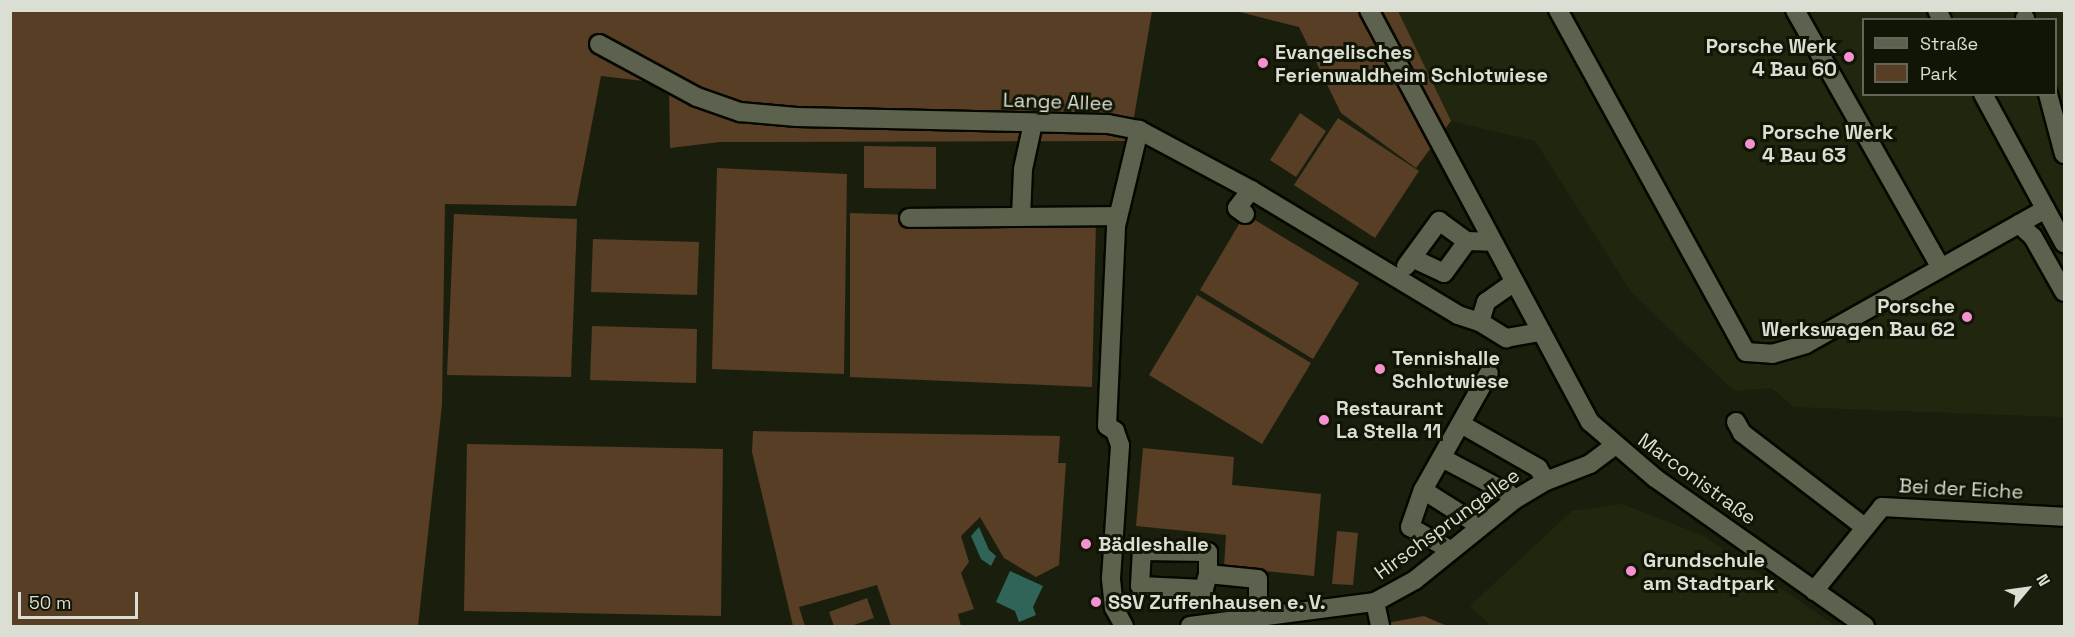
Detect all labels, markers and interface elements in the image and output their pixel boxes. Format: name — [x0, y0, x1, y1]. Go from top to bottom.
legend — [1862, 18, 2057, 96]
text: Straße — [1920, 32, 1978, 55]
place label: Porsche Werk 4 Bau 60 — [1706, 34, 1837, 81]
place label: Evangelisches Ferienwaldheim Schlotwiese — [1275, 40, 1548, 87]
marker: Porsche Werk 4 Bau 60 — [1842, 50, 1856, 64]
marker: Evangelisches Ferienwaldheim Schlotwiese — [1256, 56, 1270, 70]
text: Park — [1920, 62, 1957, 85]
street label: Lange Allee — [1002, 88, 1114, 116]
place label: Porsche Werk 4 Bau 63 — [1762, 120, 1893, 167]
marker: Porsche Werk 4 Bau 63 — [1743, 137, 1757, 151]
place label: Porsche Werkswagen Bau 62 — [1761, 294, 1955, 341]
marker: Porsche Werkswagen Bau 62 — [1960, 310, 1974, 324]
place label: Tennishalle Schlotwiese — [1392, 346, 1509, 393]
marker: Tennishalle Schlotwiese — [1373, 362, 1387, 376]
place label: Restaurant La Stella 11 — [1336, 396, 1444, 443]
marker: Restaurant La Stella 11 — [1317, 413, 1331, 427]
street label: Marconistraße — [1633, 428, 1761, 530]
street label: Hirschsprungallee — [1370, 463, 1524, 585]
street label: Bei der Eiche — [1898, 474, 2024, 504]
place label: Bädleshalle — [1098, 532, 1209, 556]
marker: Bädleshalle — [1079, 537, 1093, 551]
place label: Grundschule am Stadtpark — [1643, 548, 1775, 595]
north arrow — [1997, 559, 2057, 619]
marker: Grundschule am Stadtpark — [1624, 564, 1638, 578]
text: N — [2031, 570, 2055, 590]
scale bar — [21, 580, 141, 618]
place label: SSV Zuffenhausen e. V. — [1108, 590, 1327, 614]
text: 50 m — [29, 591, 71, 614]
marker: SSV Zuffenhausen e. V. — [1089, 595, 1103, 609]

